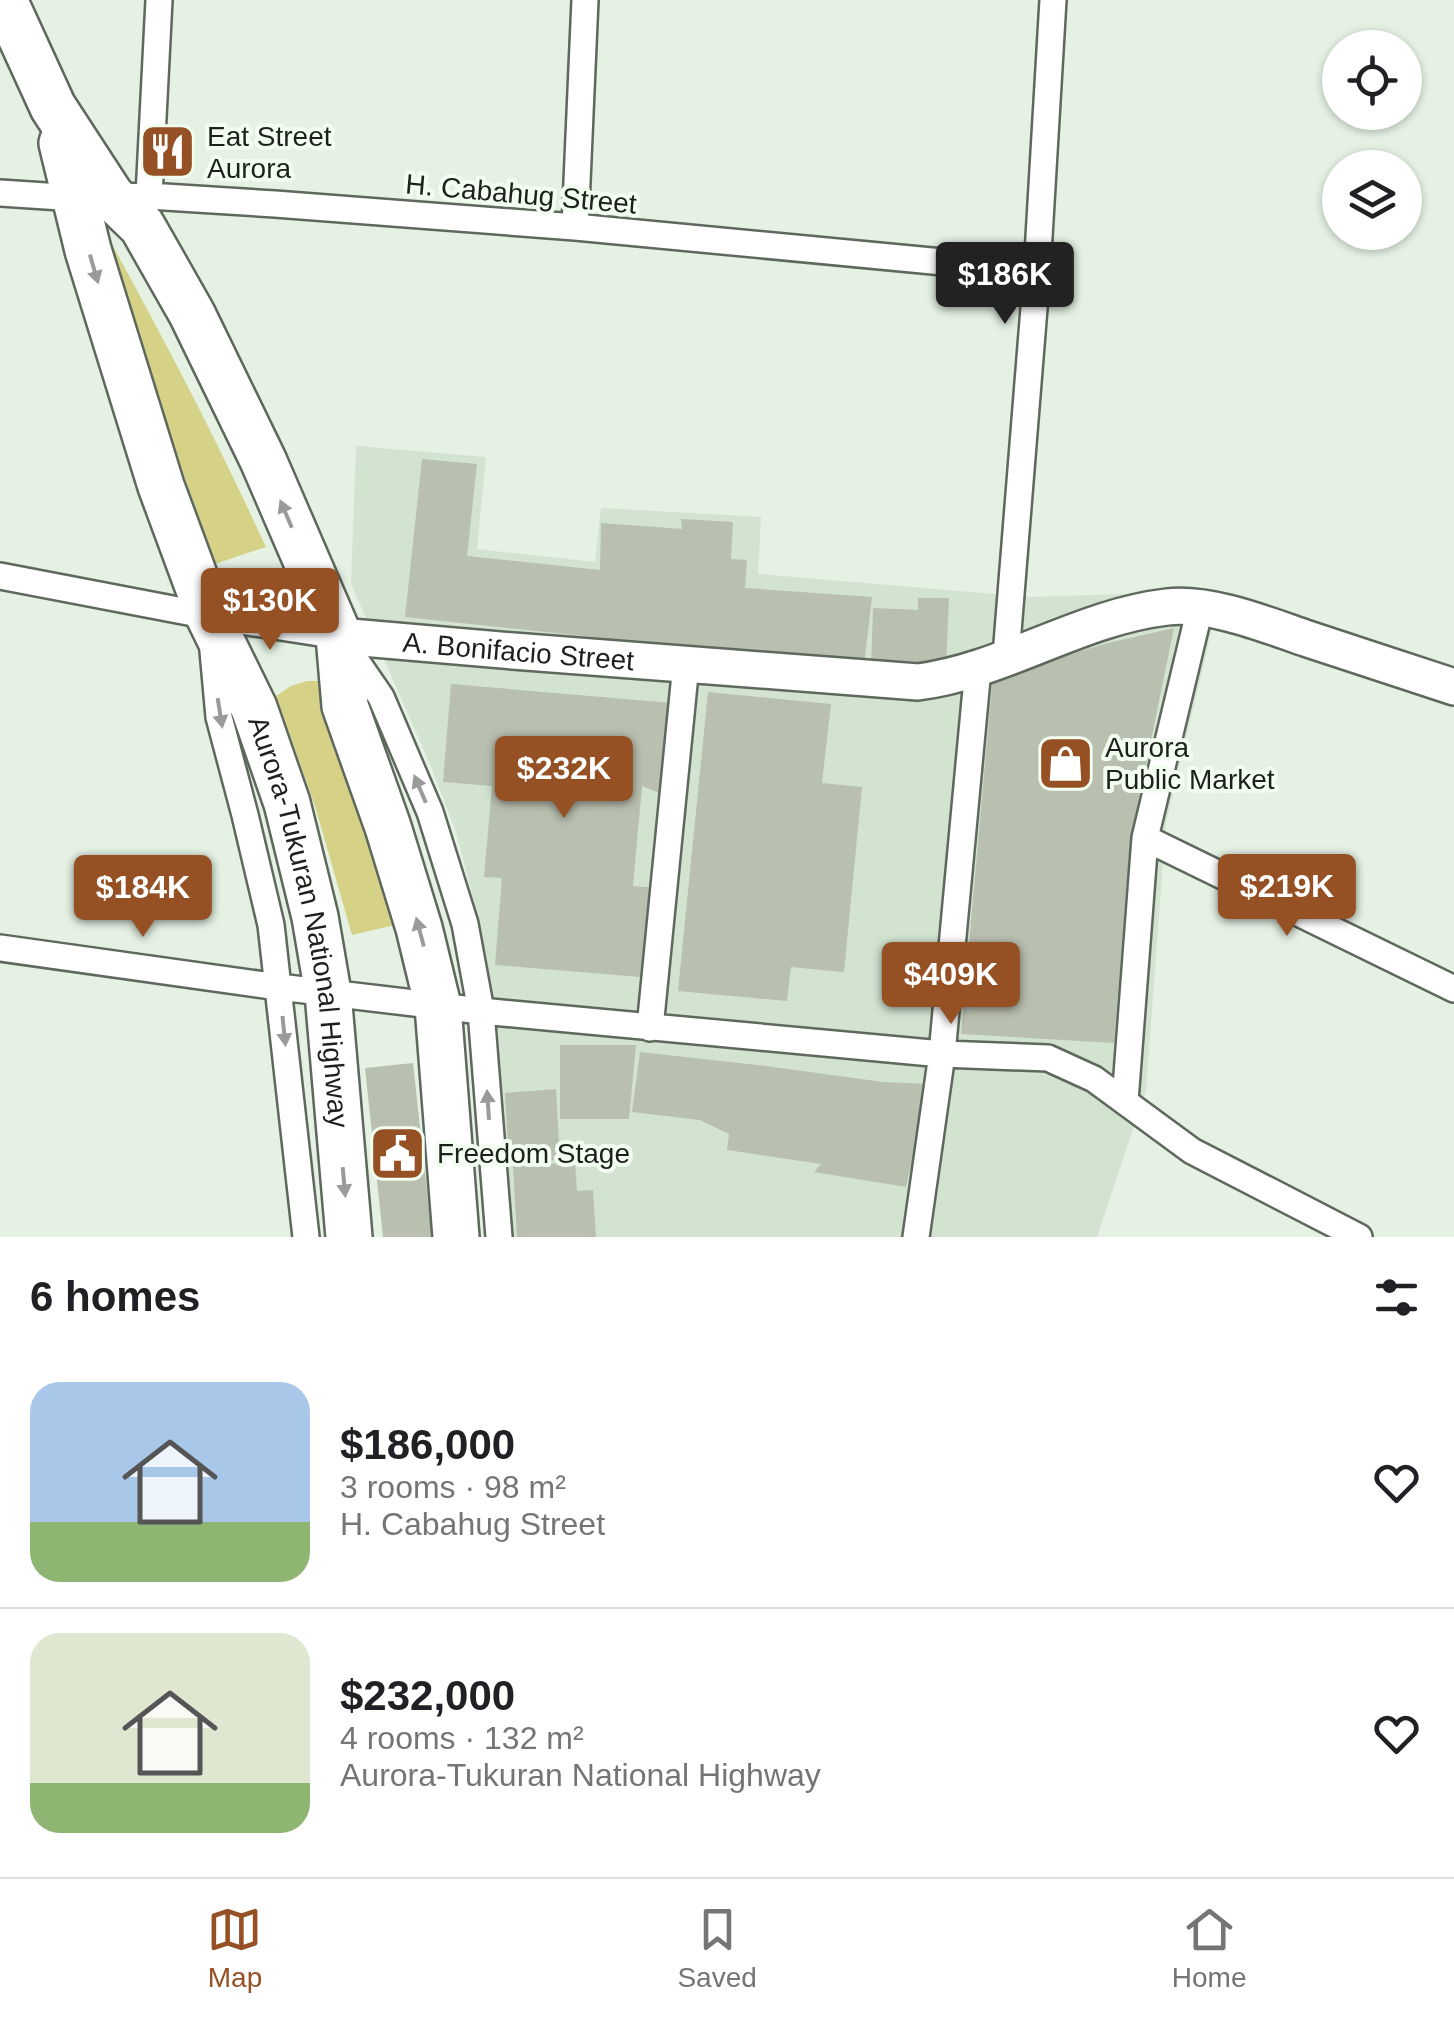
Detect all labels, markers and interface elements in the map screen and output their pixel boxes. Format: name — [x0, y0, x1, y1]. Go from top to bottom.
map controls — [1322, 30, 1422, 250]
button: locate — [1322, 30, 1422, 130]
place label: Eat Street Aurora — [207, 121, 332, 184]
restaurant icon: Eat Street Aurora — [138, 122, 198, 182]
button: layers — [1322, 150, 1422, 250]
street label: H. Cabahug Street — [404, 168, 638, 220]
pin: $186K — [935, 242, 1075, 327]
one-way arrow — [87, 254, 102, 285]
text: $186K — [958, 256, 1052, 292]
one-way arrow — [278, 499, 294, 529]
pin: $130K — [200, 568, 340, 653]
text: $130K — [223, 582, 317, 618]
street label: A. Bonifacio Street — [401, 626, 635, 676]
one-way arrow — [213, 697, 228, 729]
street label: Aurora-Tukuran National Highway — [242, 712, 355, 1129]
place label: Aurora Public Market — [1105, 732, 1275, 795]
shop icon: Aurora Public Market — [1036, 733, 1096, 793]
pin: $232K — [494, 736, 634, 821]
text: $232K — [517, 750, 611, 786]
one-way arrow — [412, 774, 428, 804]
pin: $219K — [1217, 854, 1357, 939]
pin: $184K — [73, 855, 213, 940]
text: $219K — [1240, 868, 1334, 904]
text: $184K — [96, 869, 190, 905]
one-way arrow — [411, 916, 427, 947]
pin: $409K — [881, 942, 1021, 1027]
text: $409K — [904, 956, 998, 992]
one-way arrow — [276, 1015, 292, 1047]
one-way arrow — [480, 1088, 496, 1120]
public building icon: Freedom Stage — [368, 1123, 428, 1183]
place label: Freedom Stage — [437, 1138, 630, 1169]
one-way arrow — [337, 1167, 353, 1199]
icon: filters — [1369, 1270, 1424, 1325]
text: 6 homes — [30, 1273, 200, 1320]
text: $186,000 — [340, 1421, 515, 1468]
icon: home — [110, 1422, 230, 1542]
icon: heart — [1369, 1455, 1424, 1510]
text: 3 rooms · 98 m² — [340, 1469, 566, 1505]
text: H. Cabahug Street — [340, 1506, 605, 1542]
text: $232,000 — [340, 1672, 515, 1719]
icon: home — [110, 1673, 230, 1793]
icon: heart — [1369, 1706, 1424, 1761]
text: 4 rooms · 132 m² — [340, 1720, 584, 1756]
text: Aurora-Tukuran National Highway — [340, 1757, 821, 1793]
tab: Map — [207, 1902, 262, 1994]
tab: Saved — [677, 1902, 757, 1994]
tab: Home — [1172, 1902, 1246, 1994]

